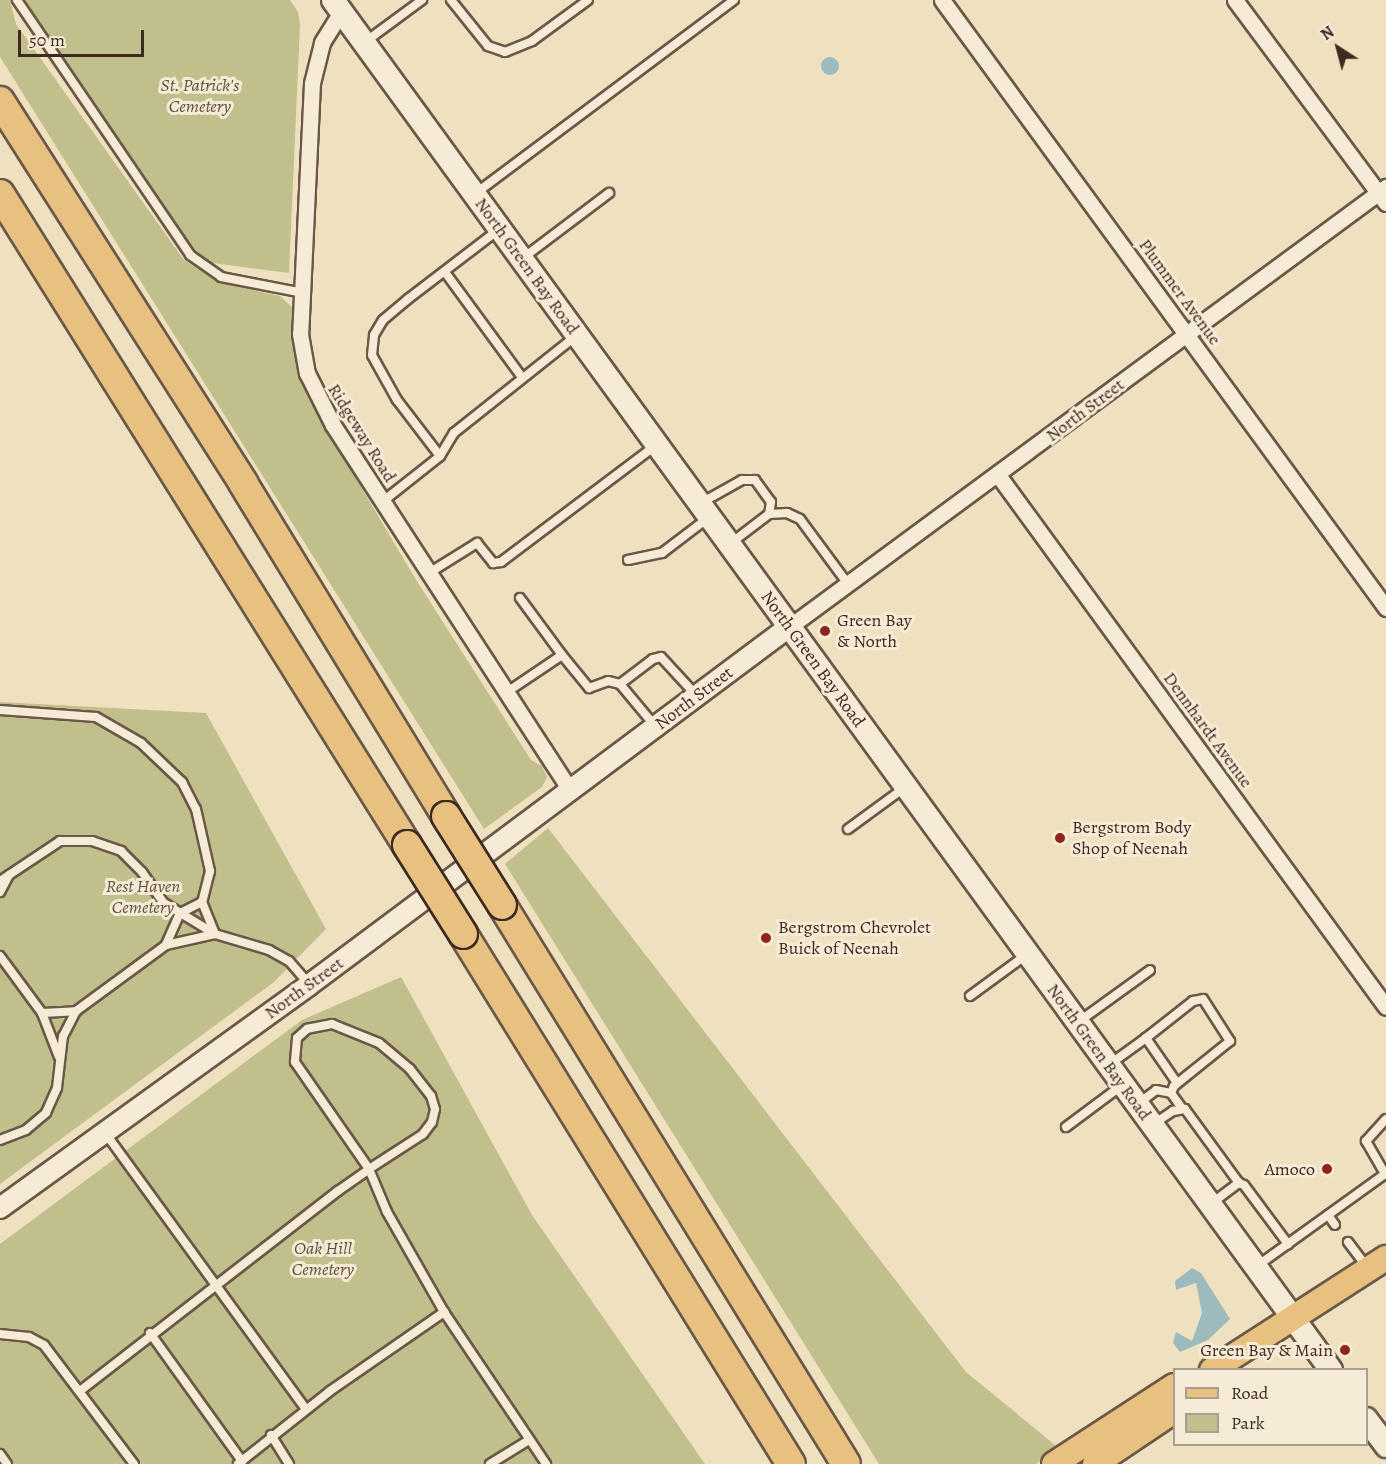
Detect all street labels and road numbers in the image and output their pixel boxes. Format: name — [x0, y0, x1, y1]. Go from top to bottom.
street label: North Green Bay Road — [470, 194, 584, 338]
street label: Plummer Avenue — [1134, 235, 1226, 349]
street label: North Street — [1042, 374, 1128, 446]
street label: Ridgeway Road — [323, 380, 401, 486]
street label: North Green Bay Road — [756, 587, 870, 731]
street label: North Street — [651, 662, 737, 734]
street label: Dennhardt Avenue — [1159, 668, 1257, 792]
street label: North Street — [261, 952, 347, 1024]
street label: North Green Bay Road — [1042, 980, 1156, 1124]

